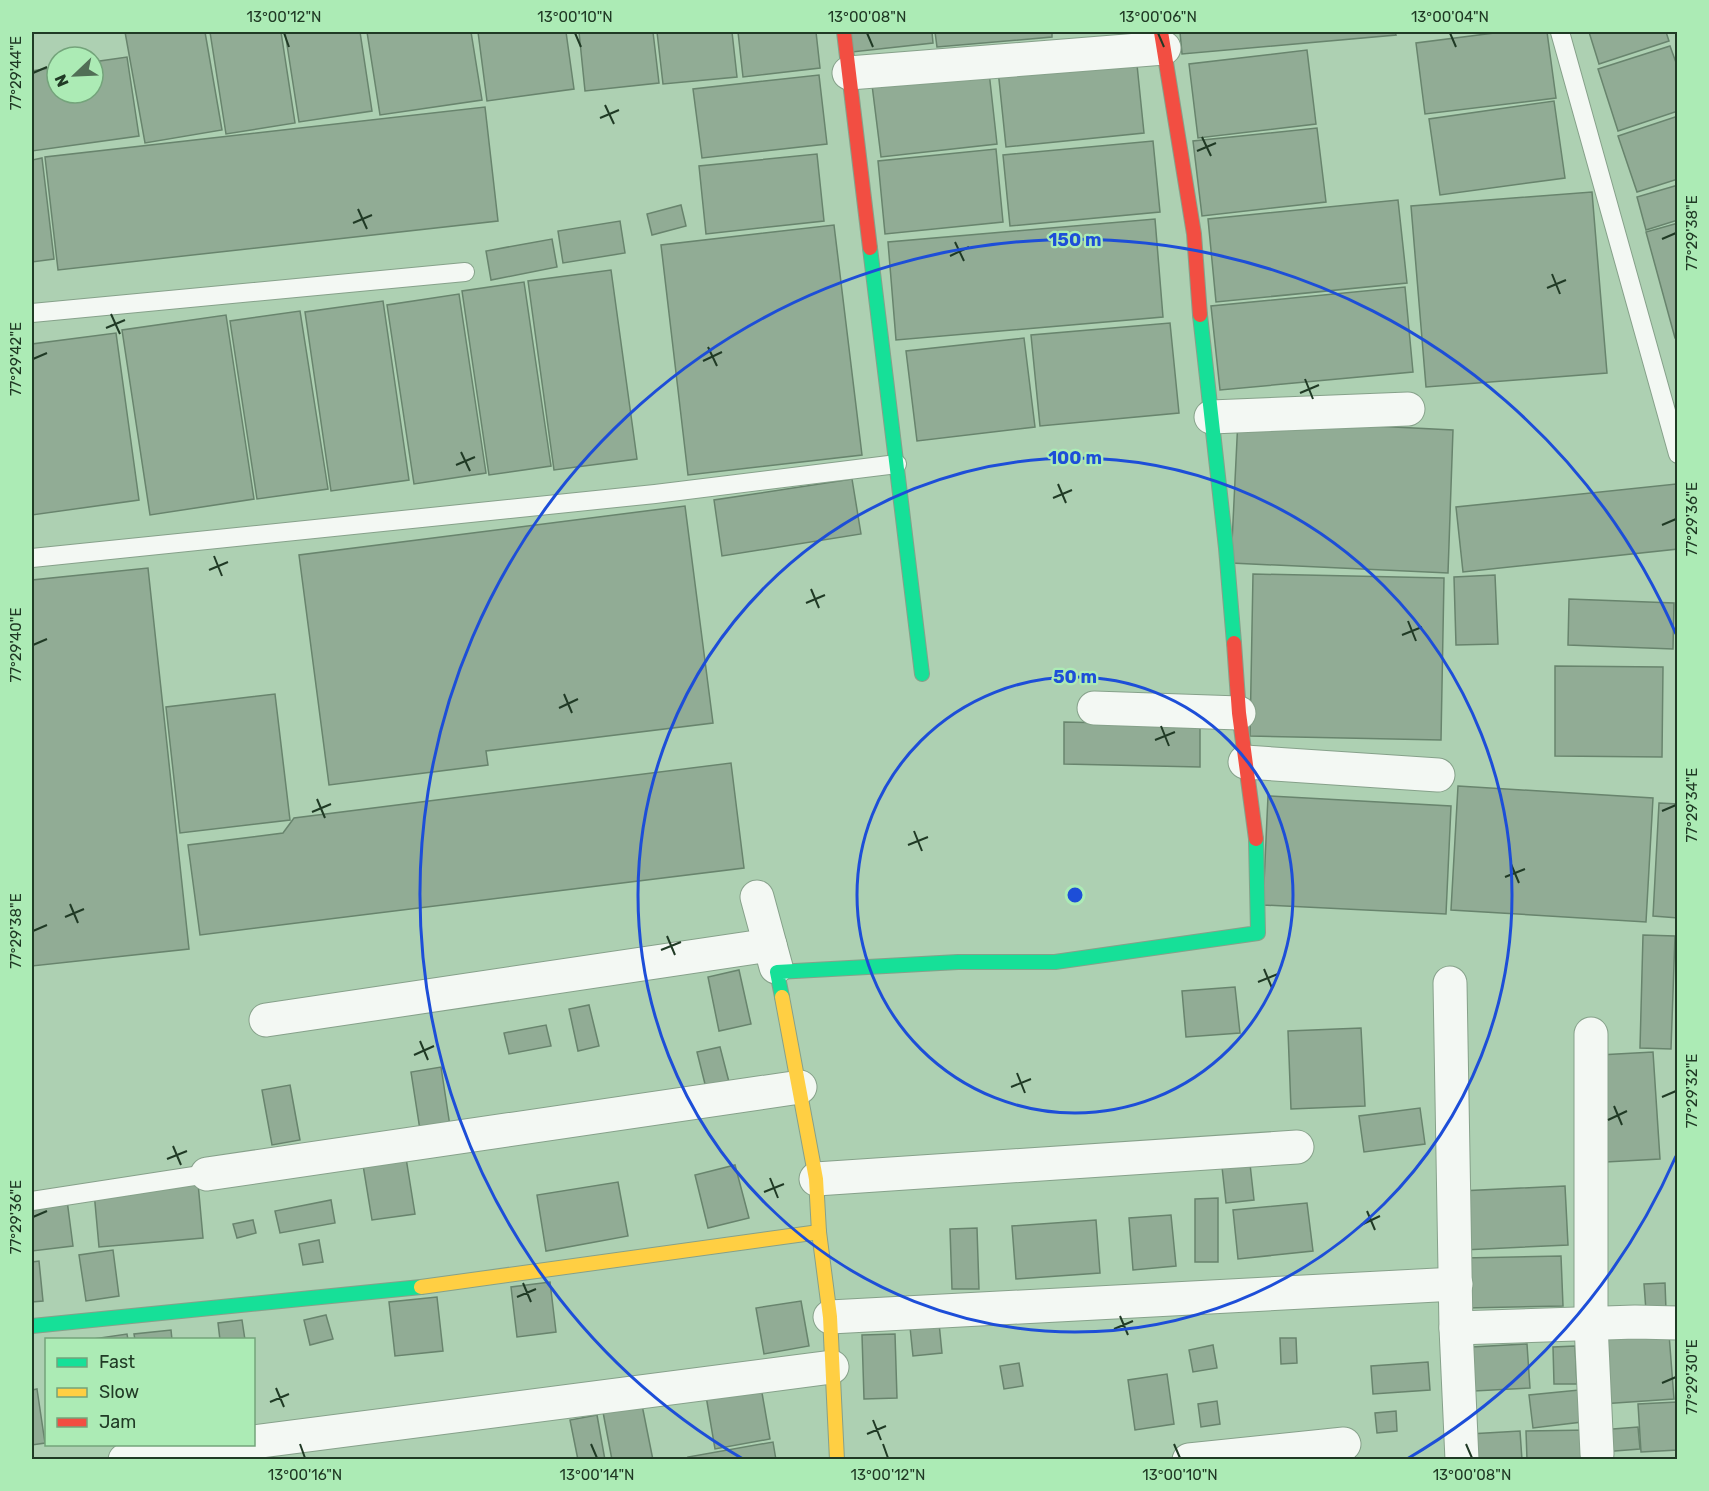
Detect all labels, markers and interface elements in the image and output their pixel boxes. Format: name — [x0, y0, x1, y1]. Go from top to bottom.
text: 13°00'12"N — [247, 8, 321, 26]
text: 13°00'10"N — [537, 8, 613, 26]
text: 13°00'08"N — [828, 8, 906, 26]
text: 13°00'06"N — [1119, 8, 1197, 26]
text: 13°00'04"N — [1411, 8, 1489, 26]
text: 77°29'44"E — [7, 36, 25, 110]
north arrow — [45, 45, 105, 105]
text: N — [51, 72, 73, 90]
text: 77°29'38"E — [1683, 195, 1701, 271]
text: 150 m — [1048, 229, 1102, 251]
text: 77°29'42"E — [7, 322, 25, 396]
text: 100 m — [1048, 447, 1102, 469]
text: 77°29'36"E — [1683, 482, 1701, 556]
text: 77°29'40"E — [7, 608, 25, 682]
text: 50 m — [1053, 666, 1097, 688]
text: 77°29'34"E — [1683, 768, 1701, 842]
centre of rings — [1065, 885, 1085, 905]
text: 77°29'38"E — [7, 893, 25, 969]
text: 77°29'32"E — [1683, 1054, 1701, 1128]
text: 77°29'36"E — [7, 1180, 25, 1254]
legend — [45, 1338, 255, 1446]
text: 77°29'30"E — [1683, 1339, 1701, 1415]
text: Fast — [99, 1351, 135, 1373]
text: Slow — [99, 1381, 139, 1403]
text: Jam — [99, 1411, 136, 1433]
text: 13°00'16"N — [268, 1466, 342, 1484]
text: 13°00'14"N — [559, 1466, 635, 1484]
text: 13°00'12"N — [851, 1466, 925, 1484]
text: 13°00'10"N — [1142, 1466, 1218, 1484]
text: 13°00'08"N — [1433, 1466, 1511, 1484]

